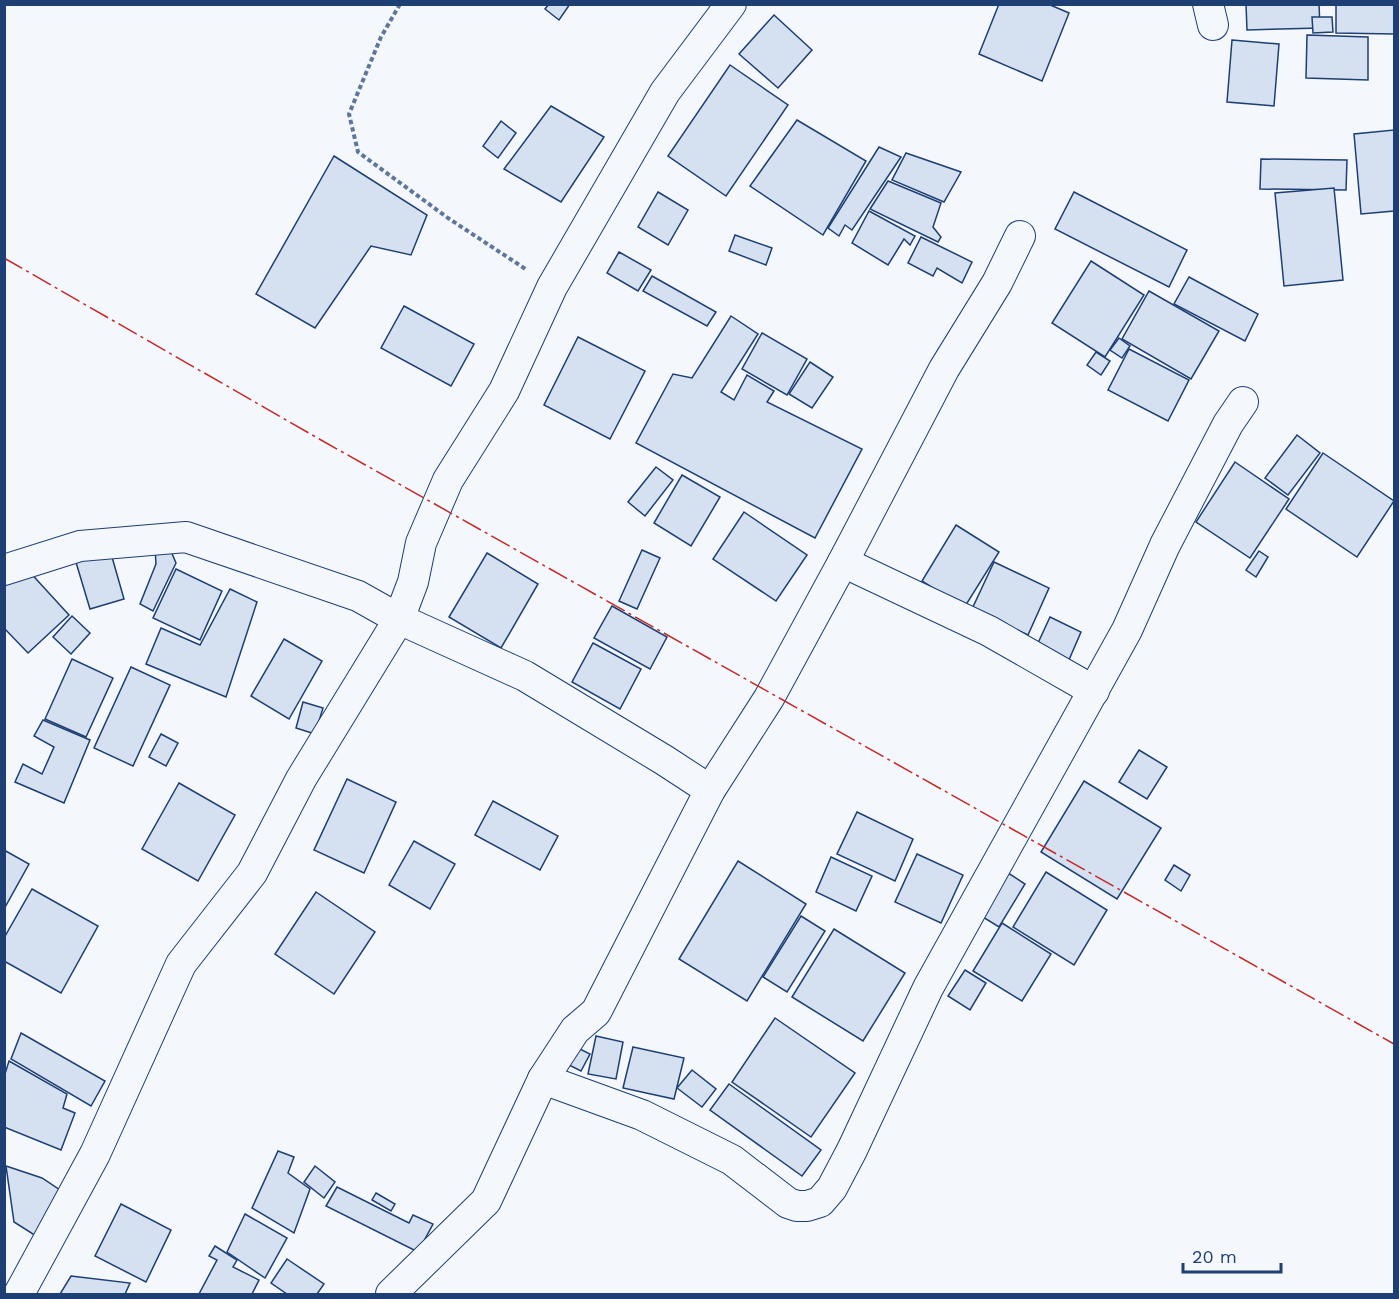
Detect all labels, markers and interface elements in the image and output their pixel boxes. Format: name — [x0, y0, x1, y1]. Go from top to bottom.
scale bar — [1183, 1236, 1280, 1274]
text: 20 m — [1192, 1246, 1237, 1267]

